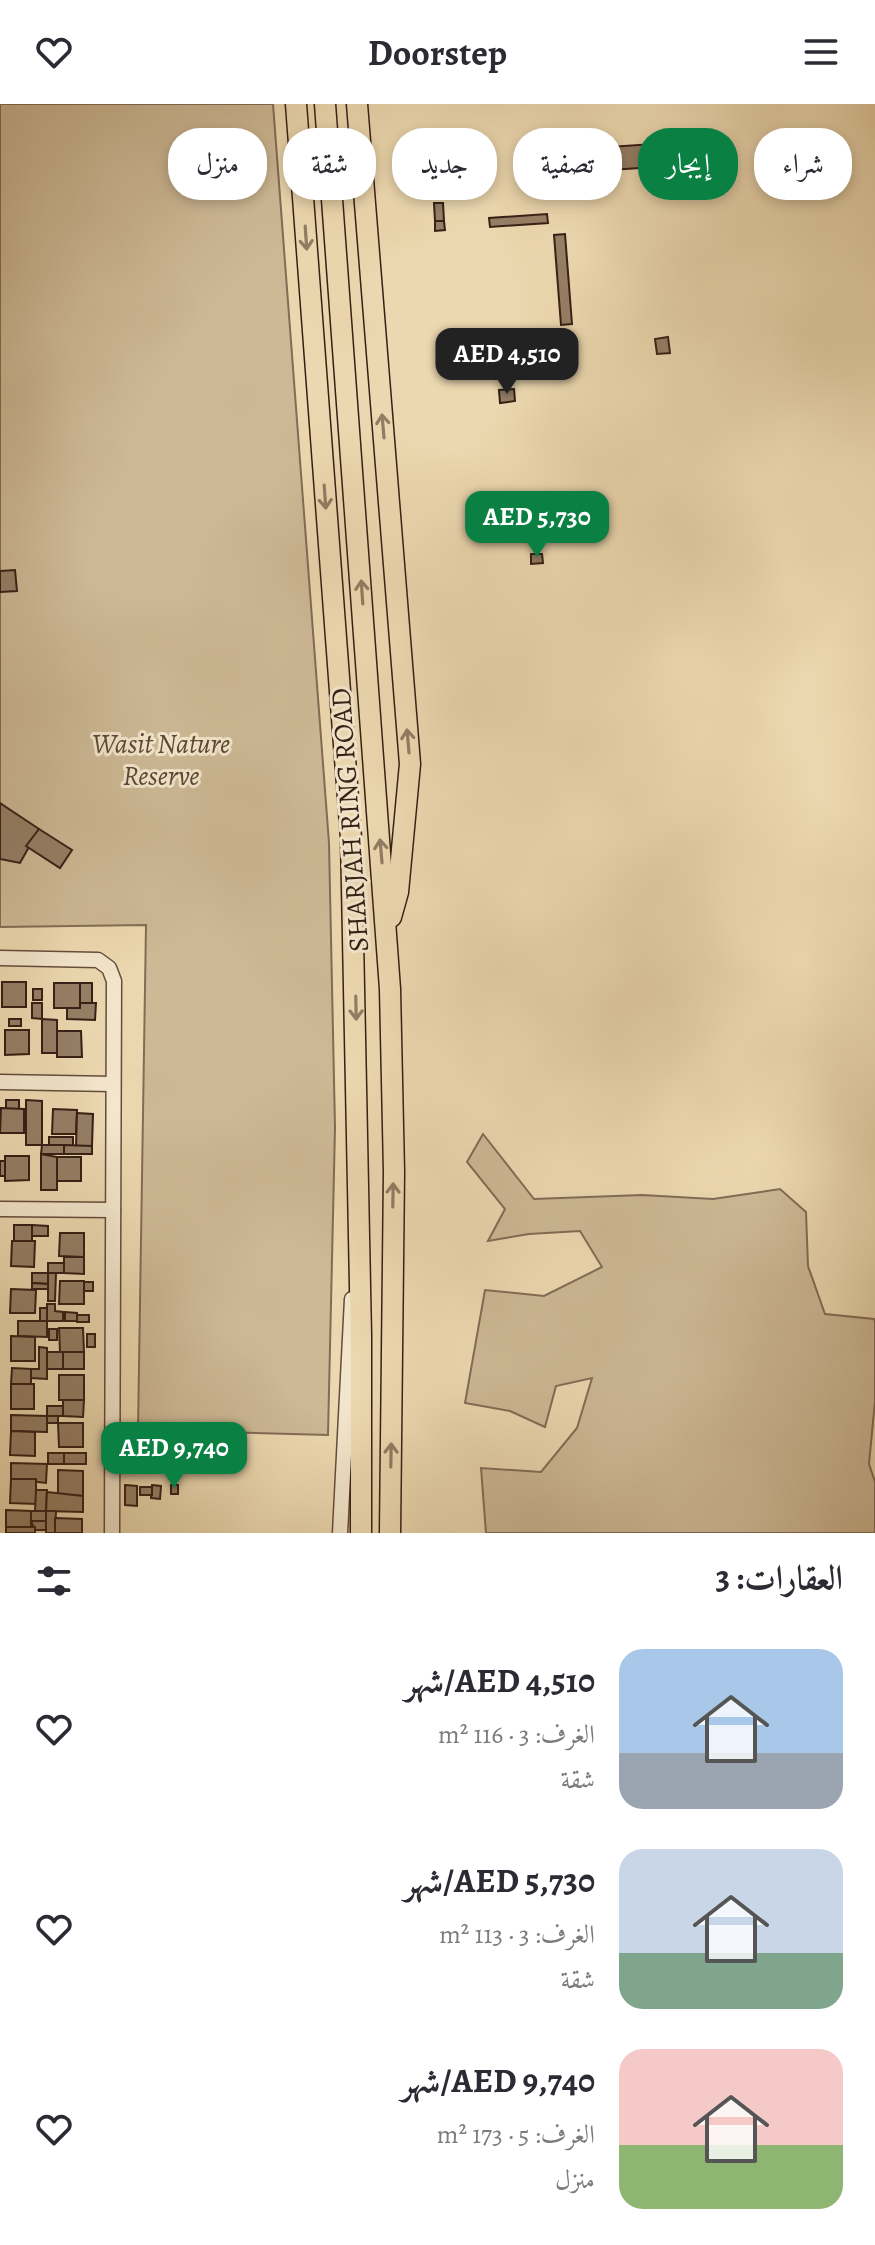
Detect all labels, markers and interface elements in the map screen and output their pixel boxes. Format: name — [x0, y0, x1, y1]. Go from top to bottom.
text: Doorstep — [368, 28, 507, 77]
icon: heart — [32, 30, 76, 74]
icon: menu — [799, 30, 843, 74]
chip: منزل — [168, 128, 267, 200]
chip: شقة — [283, 128, 376, 200]
chip: جديد — [392, 128, 497, 200]
chip: تصفية — [513, 128, 622, 200]
chip: إيجار — [638, 128, 738, 200]
chip: شراء — [754, 128, 852, 200]
one-way arrow — [299, 224, 314, 251]
pin: AED 4,510 — [415, 328, 599, 396]
text: AED 4,510 — [453, 336, 561, 371]
one-way arrow — [375, 413, 390, 440]
one-way arrow — [318, 483, 333, 510]
pin: AED 5,730 — [445, 491, 629, 559]
text: AED 5,730 — [483, 499, 591, 534]
one-way arrow — [354, 579, 369, 606]
street label: SHARJAH RING ROAD — [322, 687, 378, 953]
park label: Wasit Nature Reserve — [92, 725, 230, 795]
one-way arrow — [400, 728, 415, 755]
one-way arrow — [373, 838, 388, 865]
one-way arrow — [349, 994, 364, 1021]
one-way arrow — [386, 1182, 401, 1209]
pin: AED 9,740 — [82, 1422, 266, 1490]
text: AED 9,740 — [119, 1430, 229, 1465]
one-way arrow — [383, 1442, 398, 1469]
text: العقارات: 3 — [716, 1554, 843, 1601]
icon: filters — [32, 1559, 76, 1603]
text: AED 4,510/شهر — [405, 1657, 595, 1704]
icon: home — [683, 1681, 779, 1777]
icon: heart — [32, 1707, 76, 1751]
text: الغرف: 3 · 116 m² — [438, 1717, 595, 1752]
text: شقة — [561, 1762, 595, 1797]
text: AED 5,730/شهر — [404, 1857, 595, 1904]
icon: home — [683, 1881, 779, 1977]
icon: heart — [32, 1907, 76, 1951]
text: الغرف: 3 · 113 m² — [439, 1917, 595, 1952]
text: شقة — [561, 1962, 595, 1997]
text: AED 9,740/شهر — [401, 2057, 595, 2104]
icon: home — [683, 2081, 779, 2177]
icon: heart — [32, 2107, 76, 2151]
text: الغرف: 5 · 173 m² — [437, 2117, 595, 2152]
text: منزل — [555, 2162, 595, 2197]

